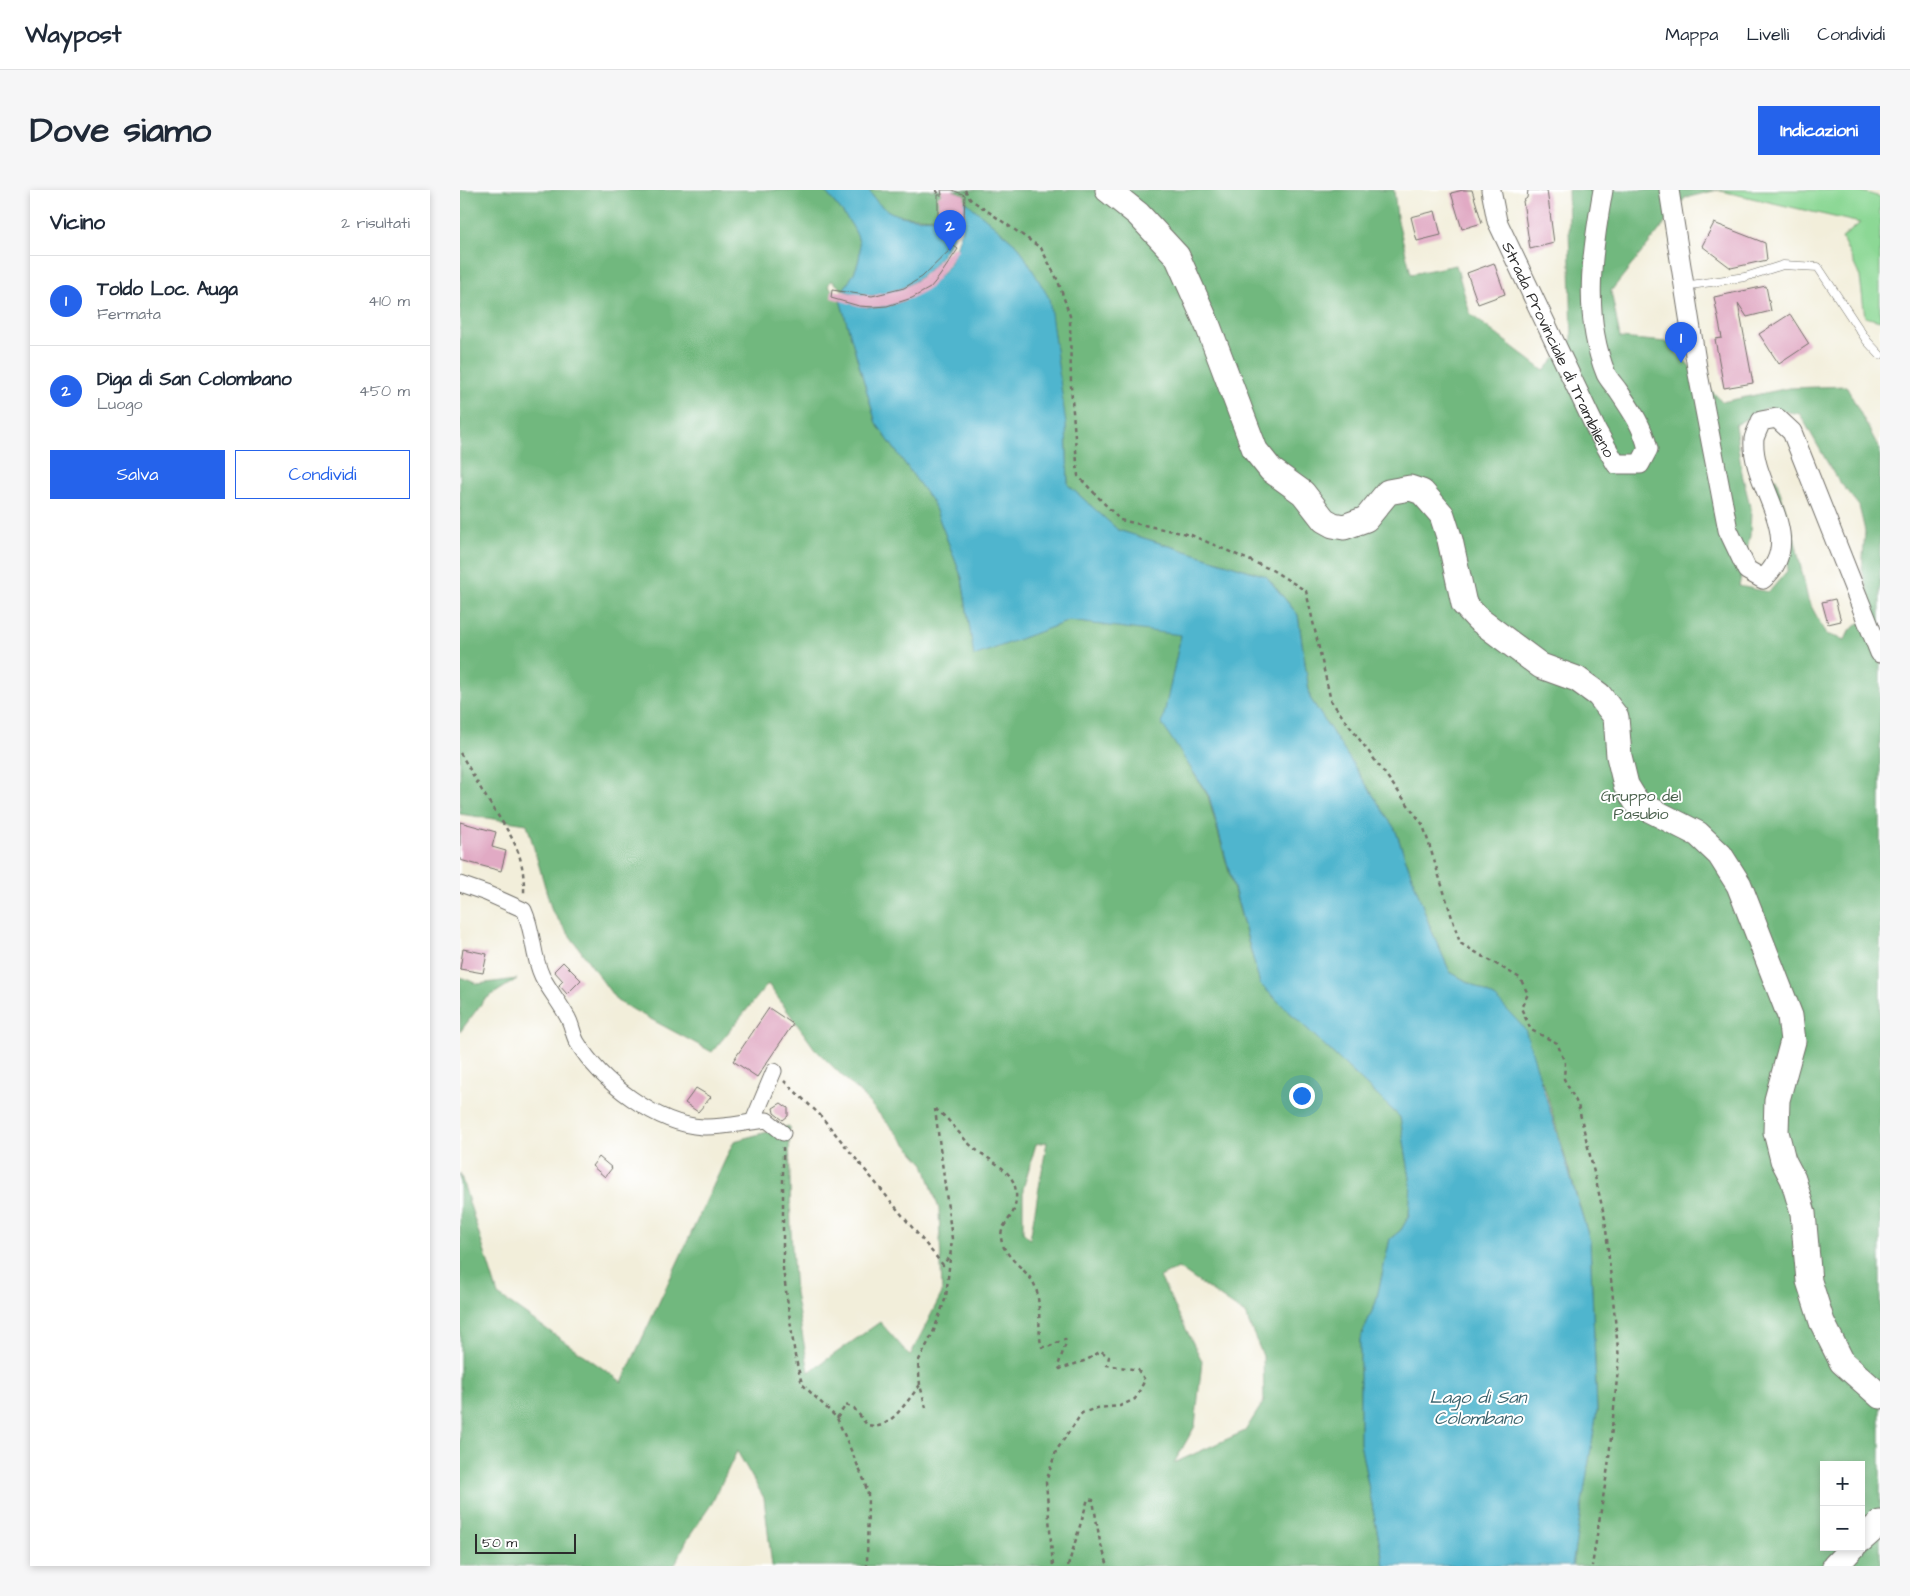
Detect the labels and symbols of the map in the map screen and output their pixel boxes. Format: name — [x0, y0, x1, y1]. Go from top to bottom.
pin: 2 — [934, 210, 966, 251]
street label: Strada Provinciale di Trambileno — [1496, 238, 1620, 462]
pin: 1 — [1665, 322, 1697, 363]
park label: Gruppo del Pasubio — [1601, 785, 1681, 825]
your location — [1289, 1083, 1315, 1109]
water label: Lago di San Colombano — [1429, 1385, 1529, 1431]
scale bar — [475, 1531, 576, 1554]

